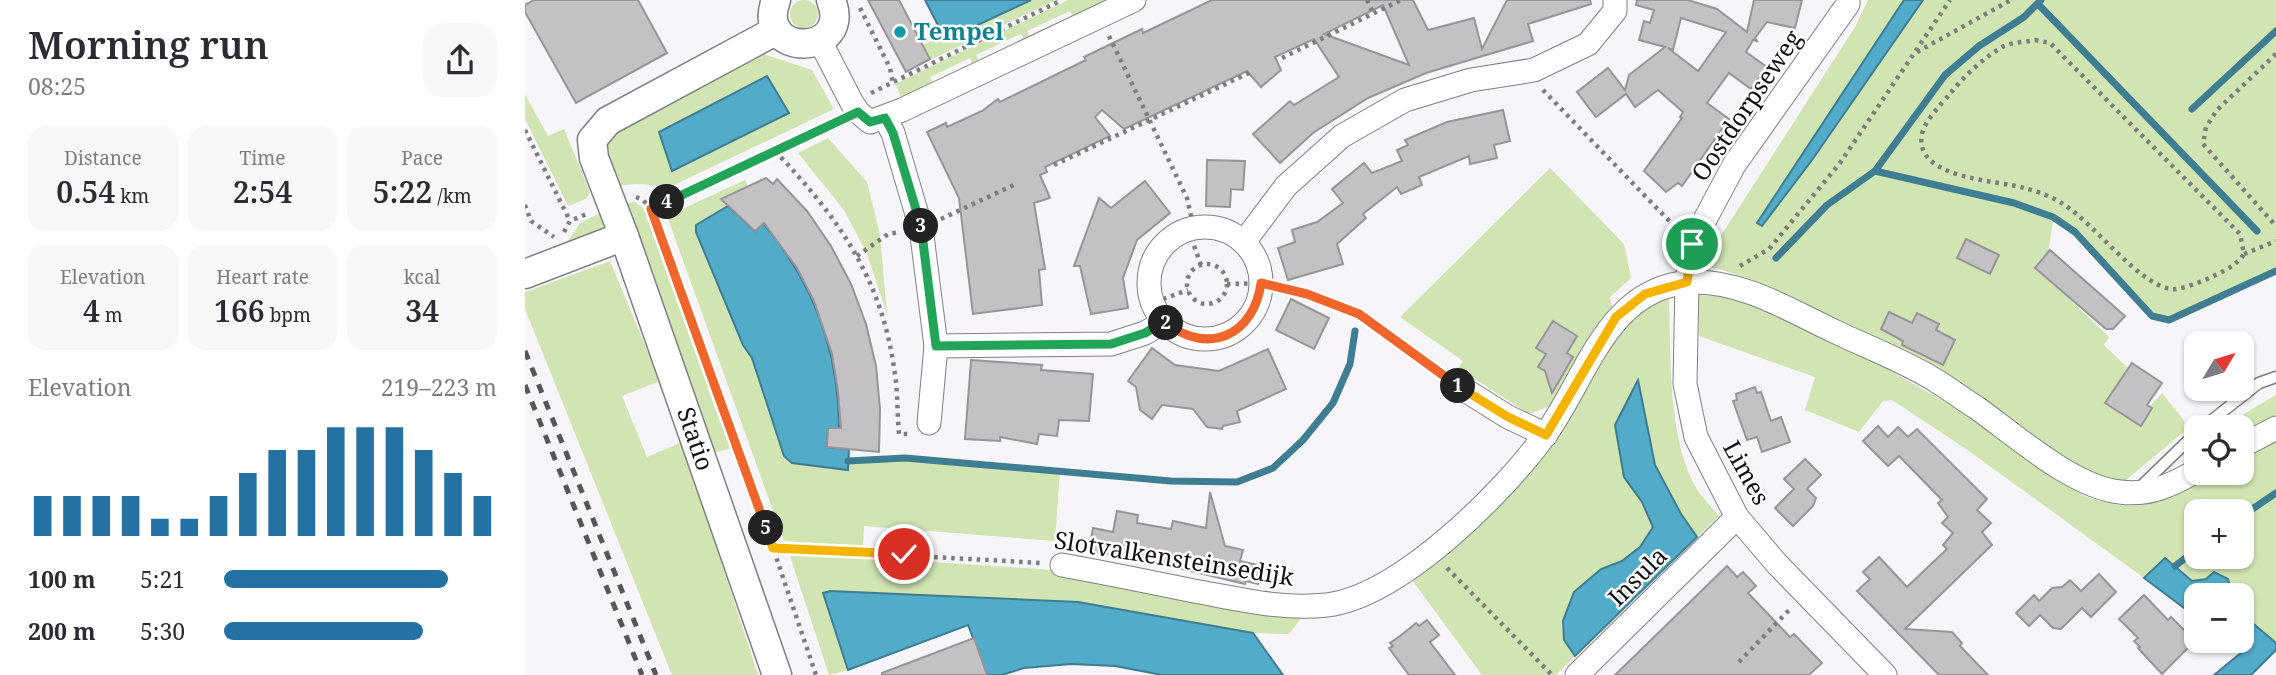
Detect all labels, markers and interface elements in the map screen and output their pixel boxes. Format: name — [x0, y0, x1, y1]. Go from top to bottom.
place label: Tempel — [914, 14, 1004, 47]
text: Morning run — [28, 18, 269, 70]
button: share — [423, 23, 497, 97]
street label: Oostdorpseweg — [1683, 23, 1809, 187]
marker: Tempel — [892, 24, 908, 40]
text: 08:25 — [28, 70, 86, 102]
text: Distance — [64, 145, 142, 171]
text: Time — [240, 145, 285, 171]
text: Pace — [401, 145, 443, 171]
text: 0.54 — [56, 171, 115, 212]
text: 2:54 — [233, 171, 292, 212]
text: 5:22 — [373, 171, 432, 212]
text: km — [115, 183, 149, 209]
text: /km — [432, 183, 472, 209]
pin: 4 — [649, 184, 685, 220]
text: 4 — [661, 188, 672, 214]
pin: 3 — [903, 208, 939, 244]
text: 3 — [915, 212, 926, 238]
pin — [1662, 214, 1722, 274]
icon: arrive — [1673, 225, 1711, 263]
text: Elevation — [60, 264, 146, 290]
text: Heart rate — [216, 264, 309, 290]
text: kcal — [404, 264, 441, 290]
text: 4 — [83, 290, 100, 331]
text: 166 — [214, 290, 265, 331]
text: 34 — [405, 290, 439, 331]
text: m — [100, 302, 123, 328]
text: bpm — [265, 302, 311, 328]
pin: 2 — [1149, 306, 1183, 340]
text: 2 — [1160, 309, 1171, 335]
north arrow — [2184, 331, 2254, 401]
map controls — [2184, 331, 2254, 653]
pin: 1 — [1441, 368, 1475, 404]
text: Elevation — [28, 371, 132, 403]
text: 219–223 m — [381, 371, 497, 403]
text: 1 — [1452, 372, 1463, 398]
street label: Statio — [670, 402, 723, 475]
button: locate — [2184, 415, 2254, 485]
street label: Limes — [1716, 434, 1778, 510]
button: + — [2184, 499, 2254, 569]
pin: 5 — [749, 510, 783, 546]
text: 5 — [760, 514, 771, 540]
street label: Slotvalkensteinsedijk — [1052, 522, 1297, 593]
pin — [874, 524, 934, 584]
icon: check — [885, 535, 923, 573]
street label: Insula — [1600, 539, 1674, 613]
text: 100 m — [28, 563, 96, 595]
text: 5:21 — [140, 563, 185, 595]
button: − — [2184, 583, 2254, 653]
text: 200 m — [28, 615, 96, 647]
text: 5:30 — [140, 615, 185, 647]

